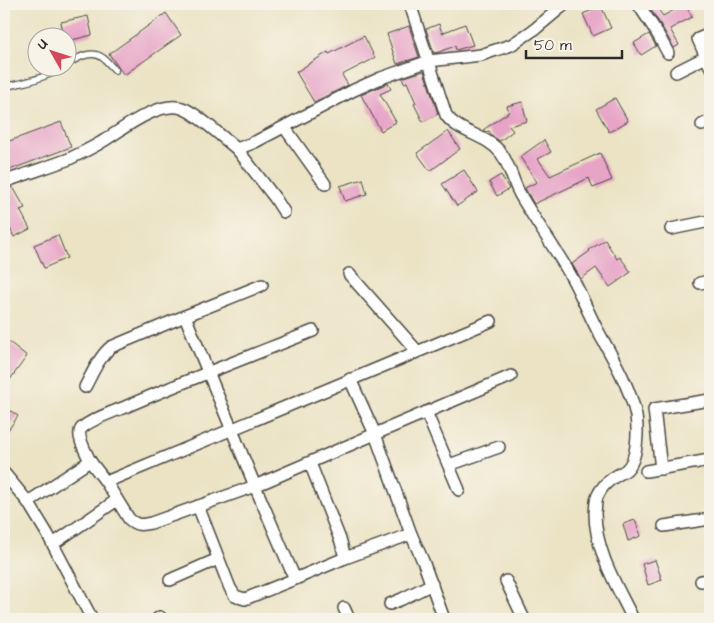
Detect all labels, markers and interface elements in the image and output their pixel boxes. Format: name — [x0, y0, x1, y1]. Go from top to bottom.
north arrow — [28, 28, 78, 78]
scale bar — [526, 28, 623, 60]
text: U — [32, 35, 53, 54]
text: 50 m — [534, 35, 572, 56]

